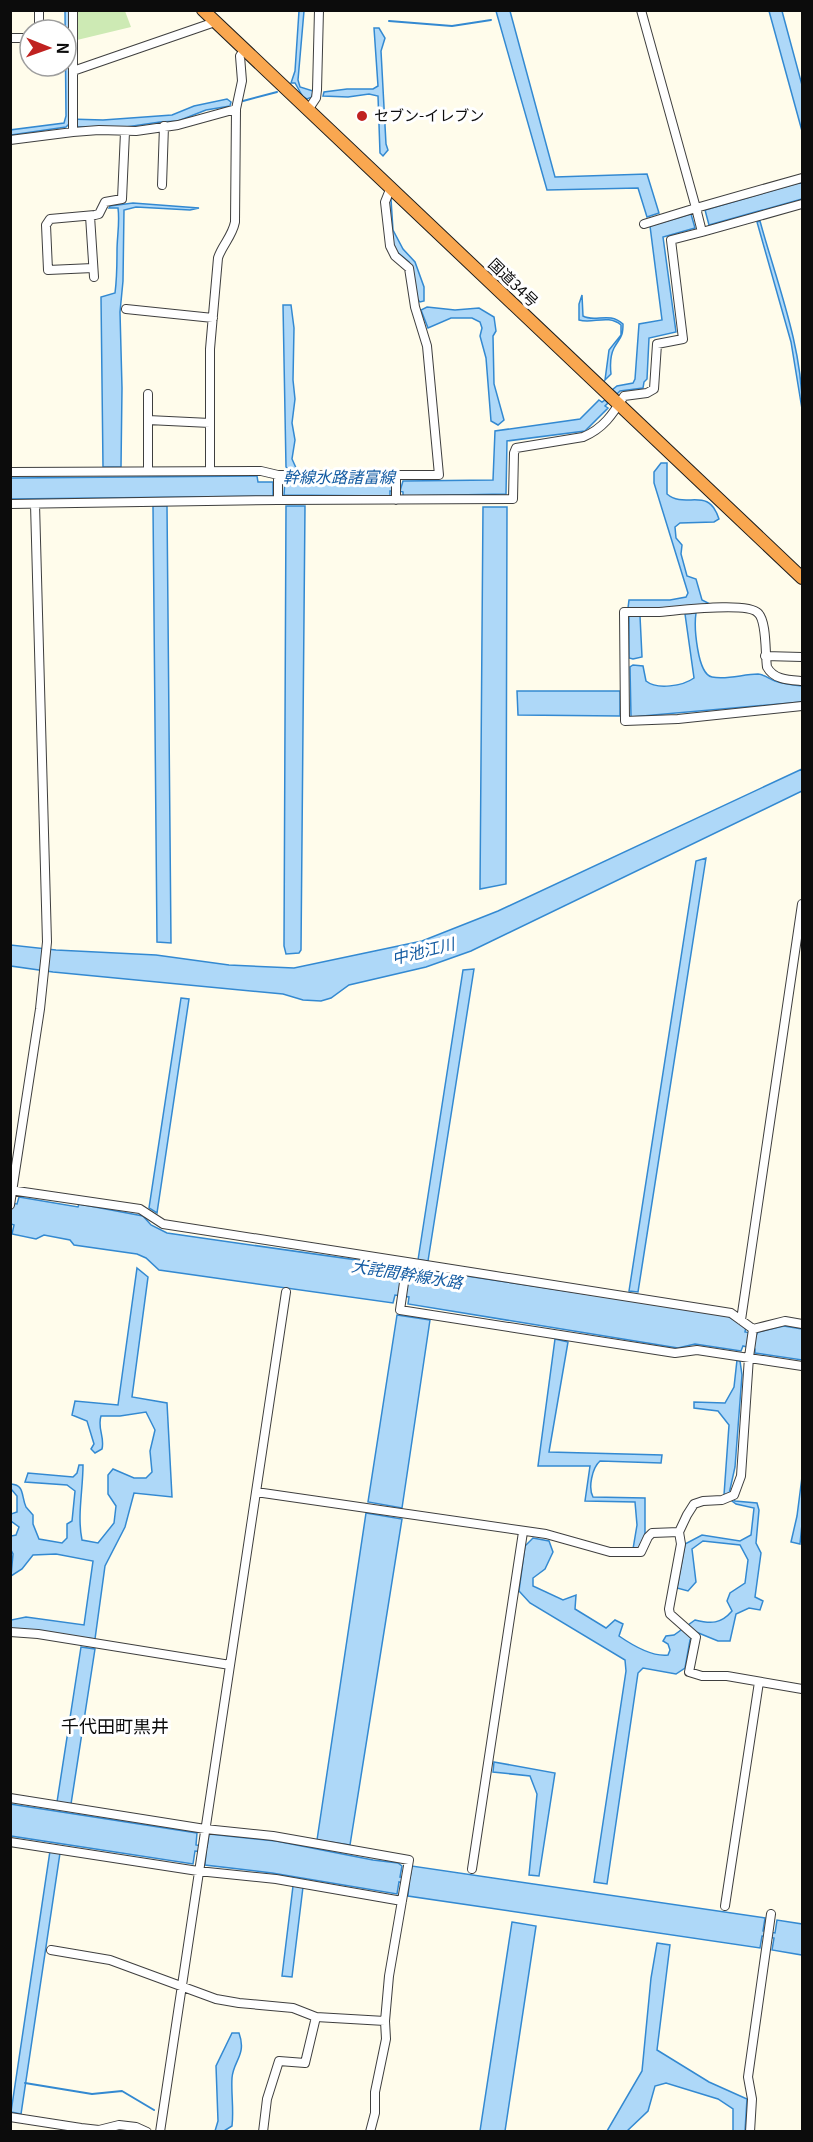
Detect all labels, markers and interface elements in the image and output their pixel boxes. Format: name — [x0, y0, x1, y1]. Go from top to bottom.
north arrow — [18, 18, 78, 78]
text: N — [52, 42, 76, 54]
place label: セブン-イレブン — [374, 104, 484, 125]
marker: セブン-イレブン — [355, 109, 369, 123]
street label: 国道34号 — [485, 253, 544, 311]
water label: 幹線水路諸富線 — [283, 464, 397, 488]
water label: 中池江川 — [389, 930, 459, 969]
water label: 大詫間幹線水路 — [350, 1252, 466, 1294]
district label: 千代田町黒井 — [61, 1712, 169, 1738]

